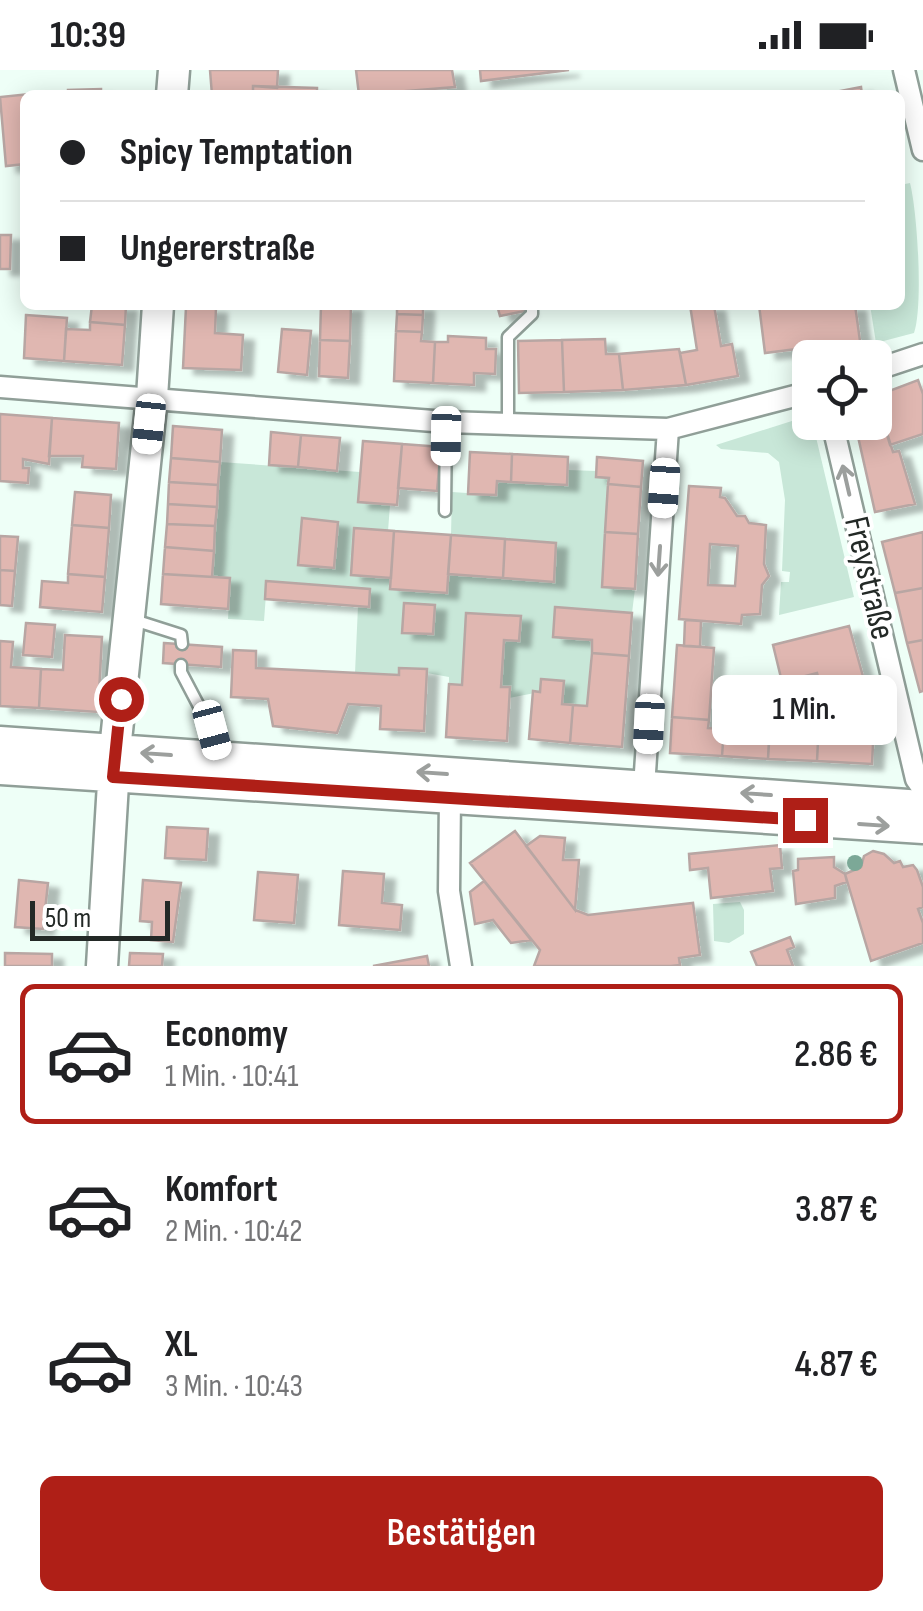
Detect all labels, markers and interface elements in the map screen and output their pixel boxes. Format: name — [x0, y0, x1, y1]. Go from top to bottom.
text: 10:39 — [50, 13, 126, 58]
text: Spicy Temptation — [120, 130, 353, 175]
text: Ungererstraße — [120, 226, 315, 271]
map controls — [792, 340, 892, 440]
button: locate — [792, 340, 892, 440]
car — [131, 393, 167, 455]
car — [430, 406, 462, 466]
car — [647, 457, 681, 519]
one-way arrow — [836, 465, 854, 497]
street label: Freystraße — [834, 512, 904, 644]
one-way arrow — [649, 545, 668, 577]
callout: 1 Min. — [712, 675, 898, 745]
route start — [99, 677, 144, 722]
text: 1 Min. — [773, 690, 836, 729]
car — [632, 693, 666, 755]
car — [190, 697, 234, 763]
one-way arrow — [140, 744, 172, 763]
one-way arrow — [416, 763, 448, 782]
one-way arrow — [740, 785, 772, 804]
route end — [783, 798, 828, 843]
one-way arrow — [857, 816, 889, 835]
scale bar — [30, 896, 170, 940]
text: 50 m — [45, 902, 91, 935]
icon: car — [45, 1009, 135, 1099]
text: Economy — [165, 1012, 288, 1057]
text: 2.86 € — [794, 1032, 878, 1077]
text: 1 Min. · 10:41 — [165, 1057, 298, 1096]
icon: car — [45, 1164, 135, 1254]
text: Komfort — [165, 1167, 277, 1212]
text: 3.87 € — [795, 1187, 878, 1232]
text: 2 Min. · 10:42 — [165, 1212, 302, 1251]
icon: car — [45, 1319, 135, 1409]
text: XL — [165, 1322, 198, 1367]
text: 4.87 € — [795, 1342, 878, 1387]
text: 3 Min. · 10:43 — [165, 1367, 303, 1406]
button: Bestätigen — [40, 1476, 883, 1591]

